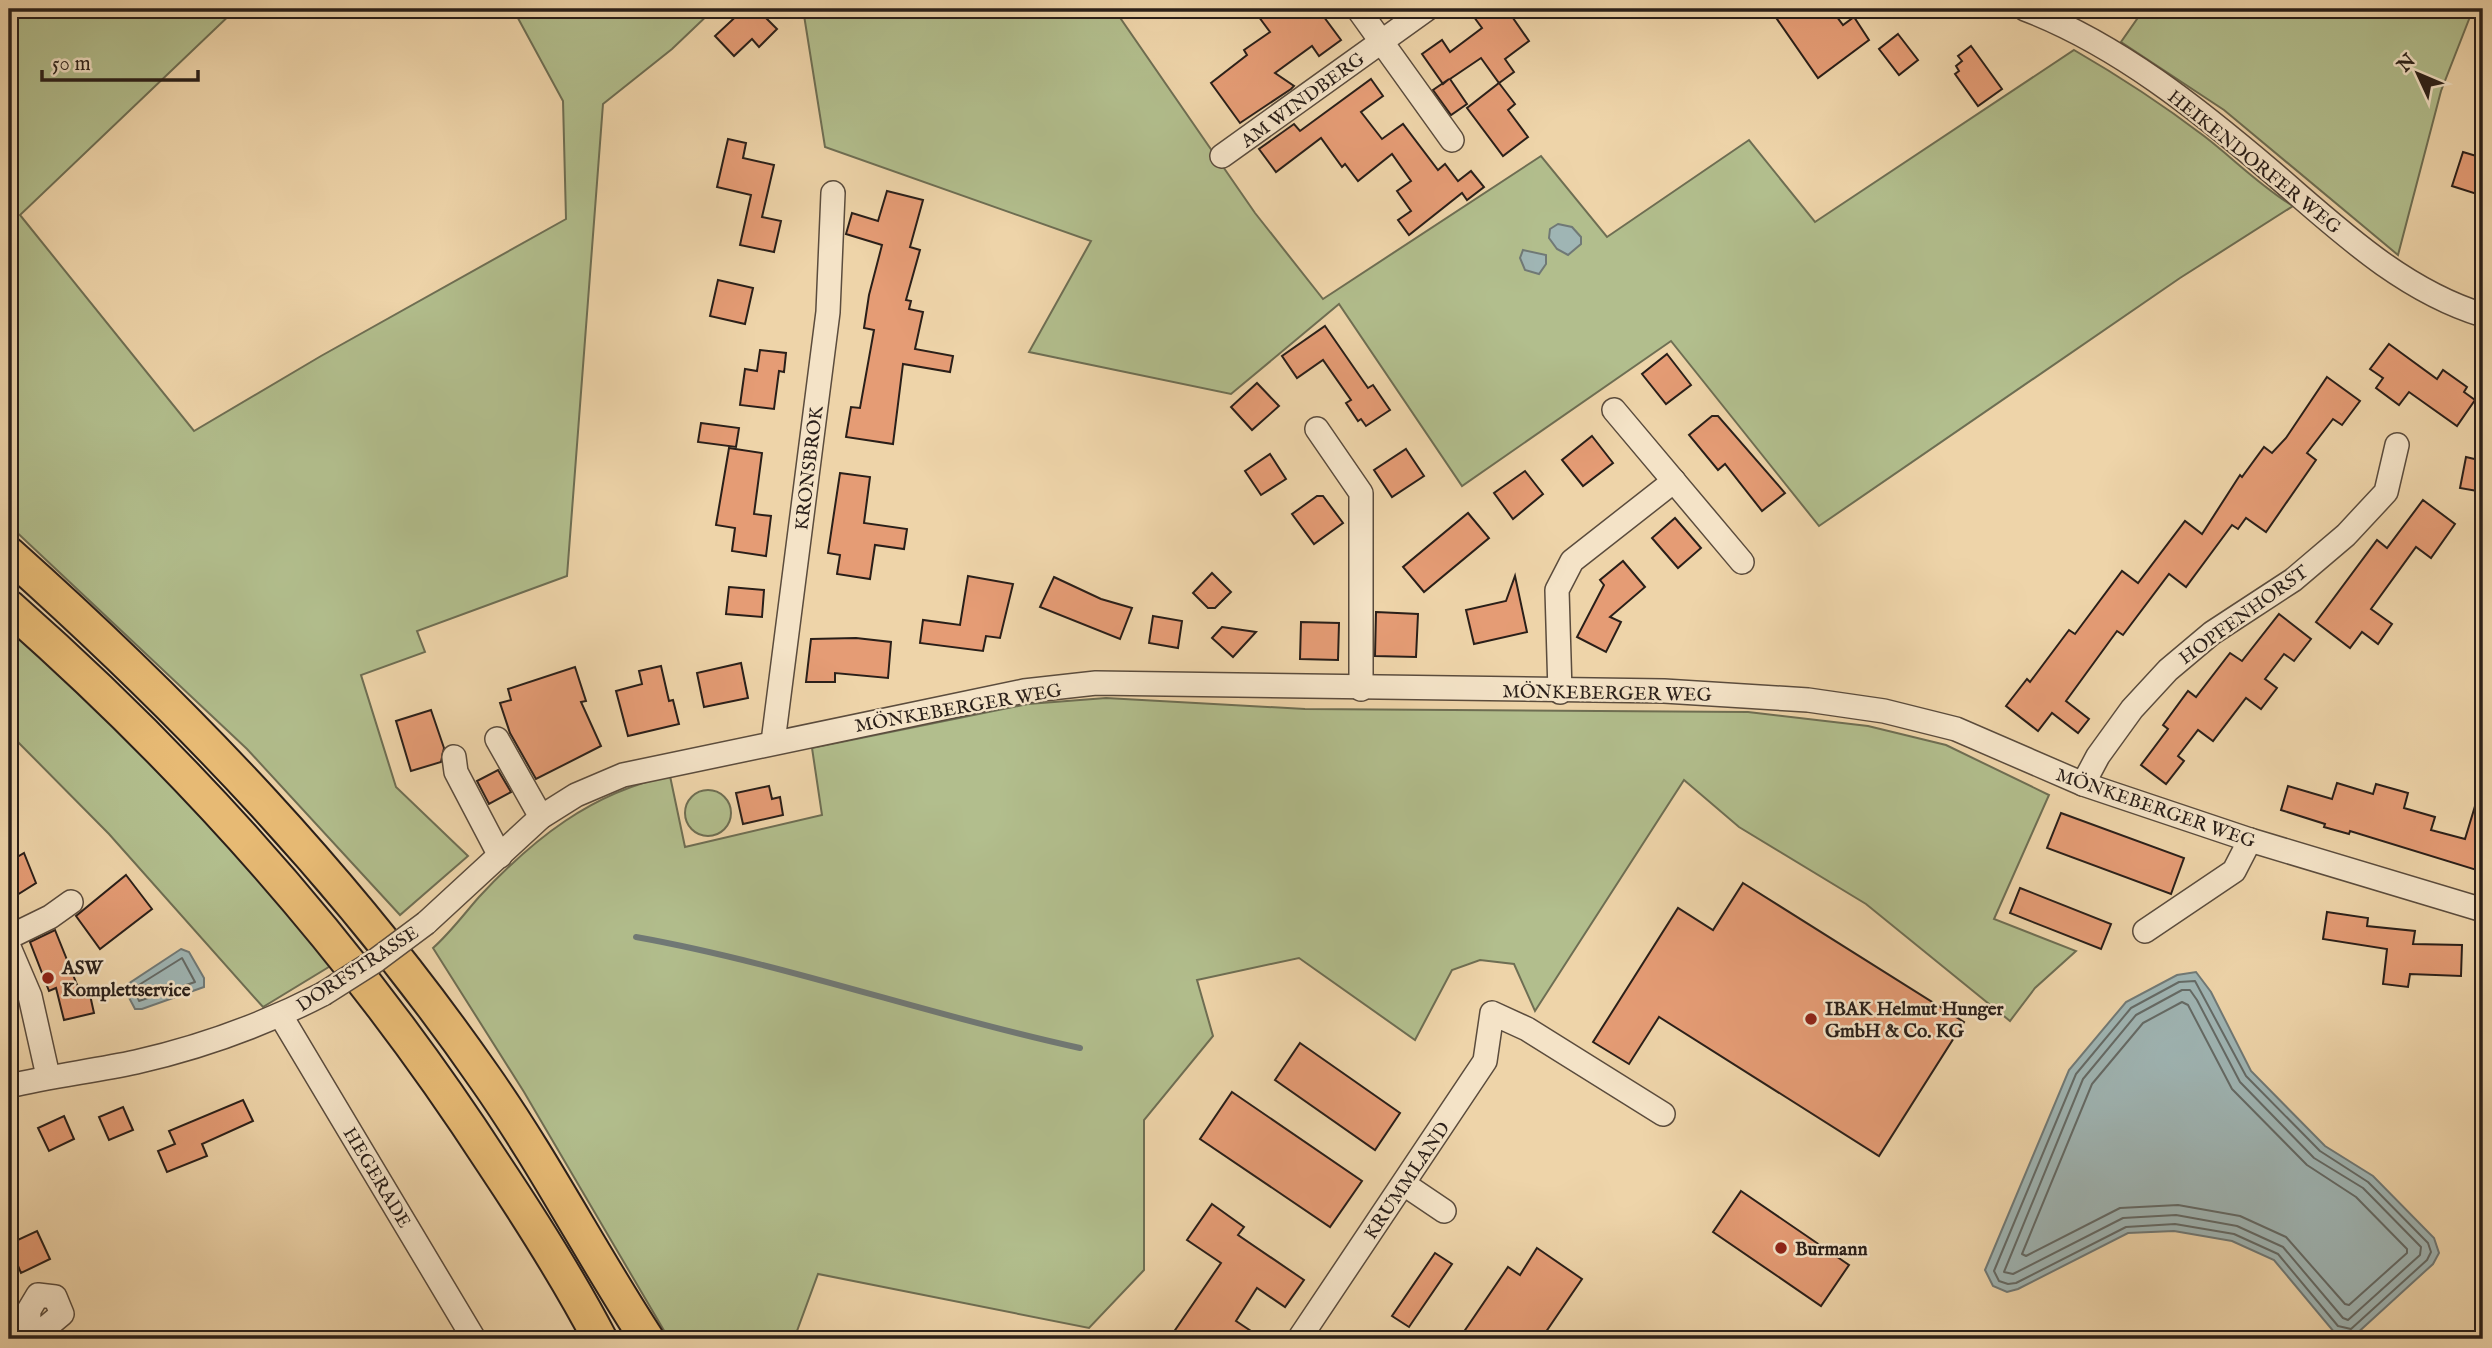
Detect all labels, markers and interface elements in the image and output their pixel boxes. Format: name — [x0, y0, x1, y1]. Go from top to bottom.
scale bar — [42, 38, 198, 82]
north arrow — [2384, 38, 2454, 108]
street label: AM WINDBERG — [1236, 48, 1370, 154]
text: N — [2392, 49, 2422, 79]
text: 50 m — [52, 51, 91, 78]
street label: HEIKENDORFER WEG — [2162, 85, 2345, 240]
street label: KRONSBROK — [790, 404, 830, 532]
street label: HOPFENHORST — [2175, 561, 2314, 671]
street label: MÖNKEBERGER WEG — [853, 679, 1064, 739]
street label: MÖNKEBERGER WEG — [1502, 680, 1712, 708]
street label: MÖNKEBERGER WEG — [2052, 763, 2258, 854]
street label: DORFSTRASSE — [293, 921, 424, 1018]
place label: ASW Komplettservice — [61, 957, 191, 1003]
marker: ASW Komplettservice — [40, 970, 56, 986]
place label: IBAK Helmut Hunger GmbH & Co. KG — [1825, 998, 2005, 1044]
marker: IBAK Helmut Hunger GmbH & Co. KG — [1803, 1011, 1819, 1027]
street label: KRUMMLAND — [1359, 1117, 1456, 1245]
street label: HEGERADE — [337, 1123, 416, 1233]
place label: Burmann — [1795, 1238, 1868, 1262]
marker: Burmann — [1773, 1240, 1789, 1256]

